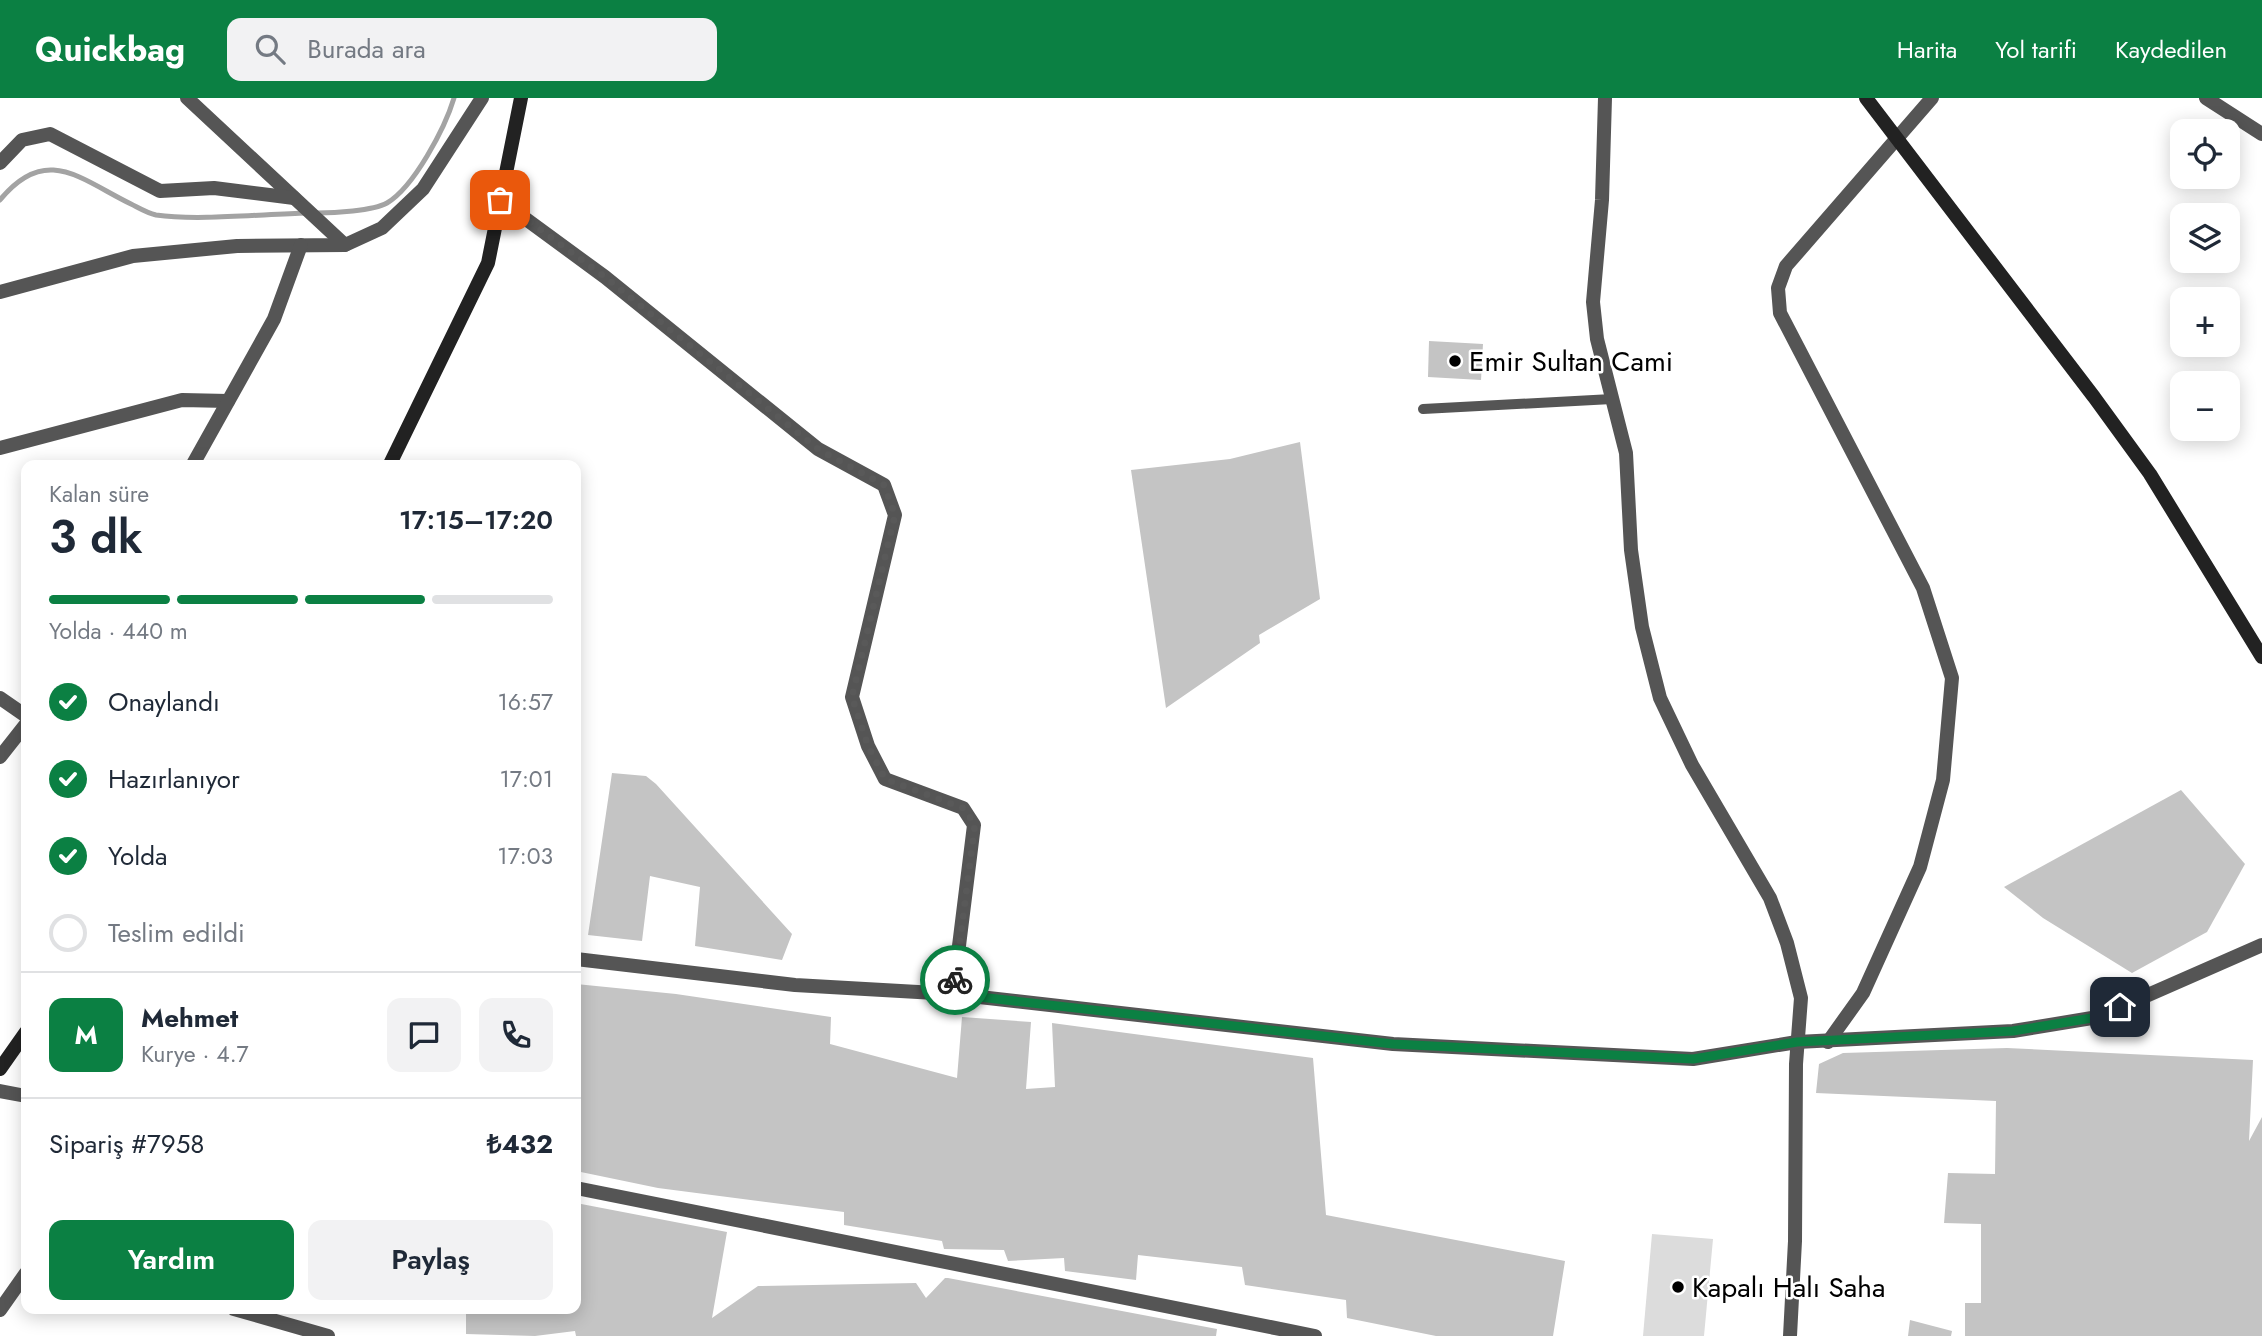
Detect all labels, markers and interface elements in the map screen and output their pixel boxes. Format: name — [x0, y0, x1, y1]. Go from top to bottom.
search box — [227, 18, 717, 81]
text: Quickbag — [35, 26, 185, 73]
icon: search — [251, 30, 289, 68]
text: Burada ara — [307, 30, 426, 68]
text: Harita — [1897, 32, 1957, 67]
text: Yol tarifi — [1995, 32, 2077, 67]
text: Kaydedilen — [2115, 32, 2227, 67]
map controls — [2170, 119, 2240, 441]
button: locate — [2170, 119, 2240, 189]
pin — [470, 170, 530, 230]
icon: bag — [481, 181, 519, 219]
button: layers — [2170, 203, 2240, 273]
button: + — [2170, 287, 2240, 357]
place label: Emir Sultan Cami — [1469, 341, 1673, 382]
marker: Emir Sultan Cami — [1447, 353, 1463, 369]
button: − — [2170, 371, 2240, 441]
text: Kalan süre — [49, 477, 149, 511]
text: 17:15–17:20 — [399, 501, 553, 539]
text: 3 dk — [49, 504, 143, 570]
text: Yolda · 440 m — [49, 614, 188, 648]
icon: check — [49, 683, 87, 721]
text: Onaylandı — [108, 683, 220, 721]
text: 16:57 — [497, 685, 553, 719]
icon: check — [49, 760, 87, 798]
text: Hazırlanıyor — [108, 760, 240, 798]
text: 17:01 — [500, 762, 553, 796]
icon: check — [49, 837, 87, 875]
text: Yolda — [108, 837, 168, 875]
text: 17:03 — [497, 839, 553, 873]
text: Teslim edildi — [108, 914, 245, 952]
courier — [920, 945, 990, 1015]
icon: bike — [936, 961, 974, 999]
pin — [2090, 977, 2150, 1037]
icon: home — [2101, 988, 2139, 1026]
button: chat — [387, 998, 461, 1072]
button: phone — [479, 998, 553, 1072]
text: Mehmet — [141, 999, 238, 1037]
text: M — [74, 1016, 98, 1054]
text: Kurye · 4.7 — [141, 1037, 249, 1071]
text: Sipariş #7958 — [49, 1125, 205, 1163]
text: ₺432 — [487, 1125, 553, 1163]
button: Yardım — [49, 1220, 294, 1300]
button: Paylaş — [308, 1220, 553, 1300]
place label: Kapalı Halı Saha — [1692, 1267, 1885, 1308]
marker: Kapalı Halı Saha — [1670, 1279, 1686, 1295]

